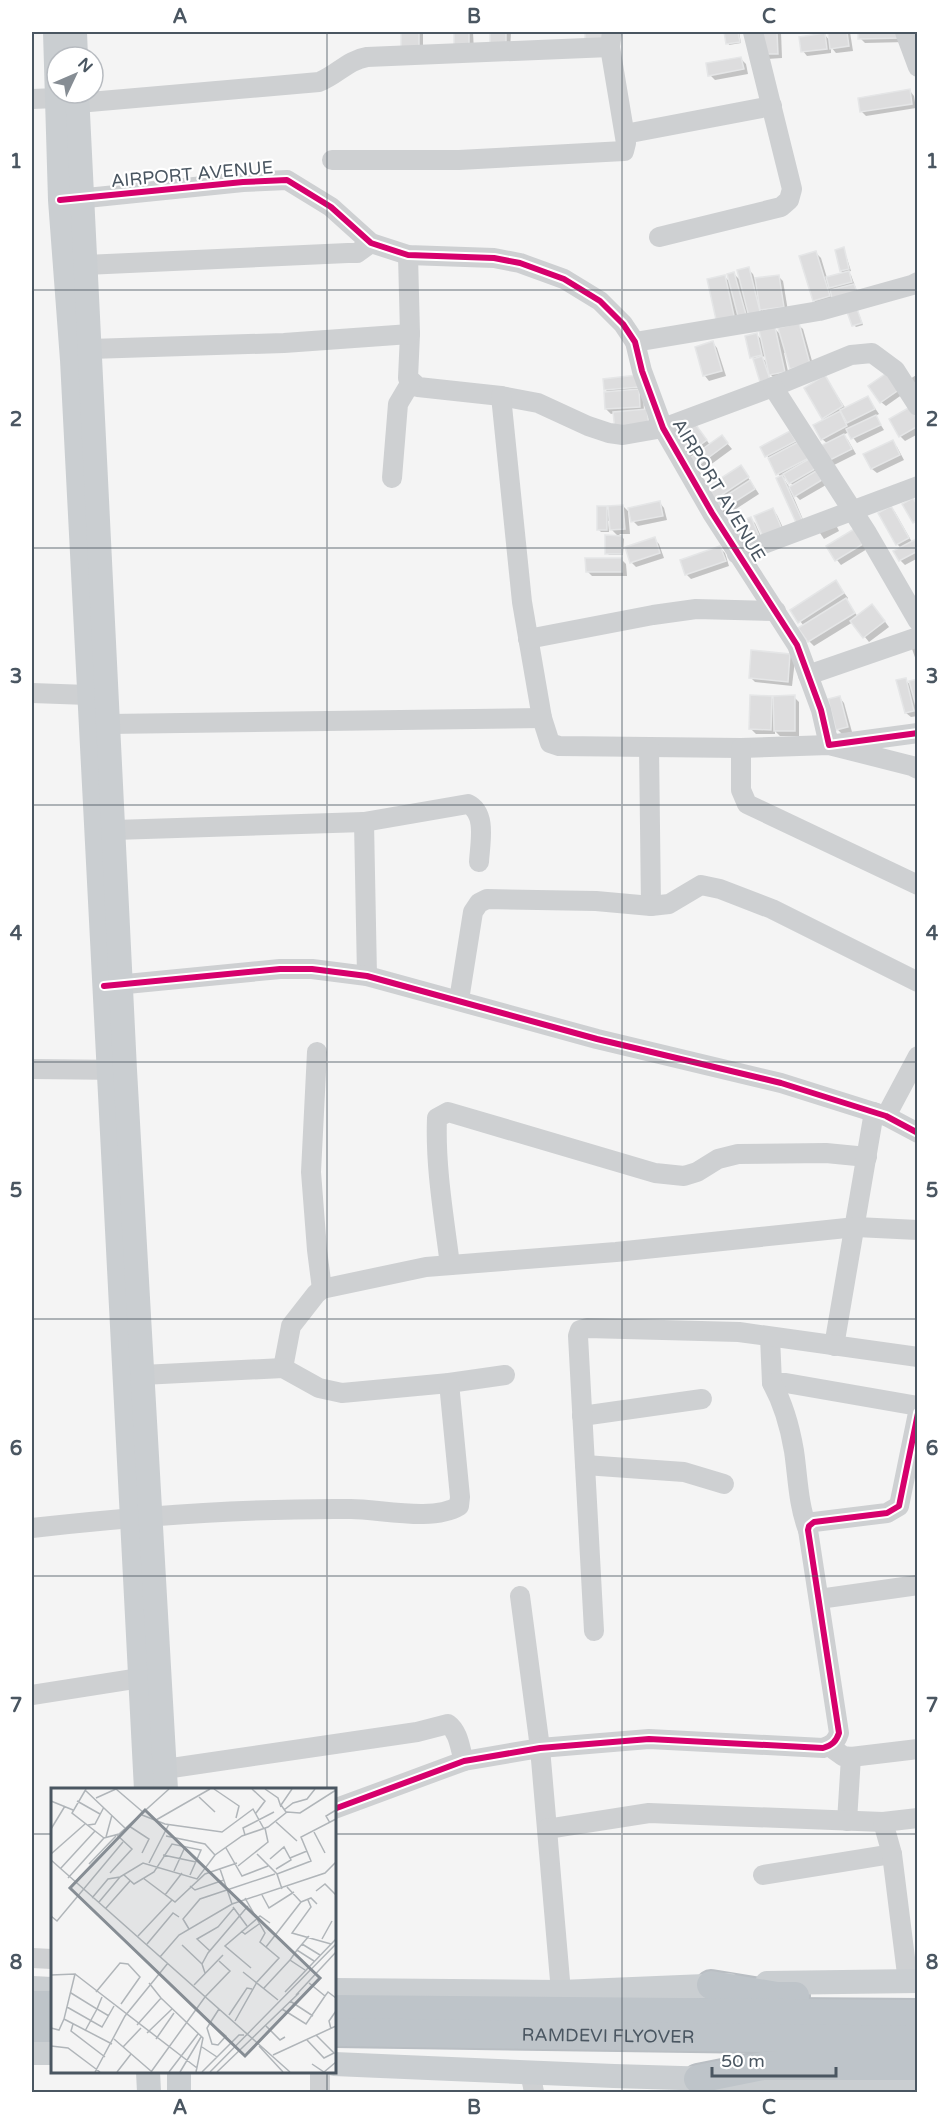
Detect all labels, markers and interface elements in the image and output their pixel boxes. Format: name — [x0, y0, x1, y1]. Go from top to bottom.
text: A — [173, 5, 188, 29]
text: B — [467, 5, 481, 29]
text: C — [762, 5, 776, 29]
north arrow — [45, 45, 105, 105]
text: N — [73, 54, 97, 77]
text: 1 — [10, 150, 22, 174]
text: 1 — [926, 150, 938, 174]
street label: AIRPORT AVENUE — [110, 156, 274, 192]
text: 2 — [10, 408, 22, 432]
text: 2 — [926, 408, 938, 432]
street label: AIRPORT AVENUE — [668, 415, 770, 565]
text: 3 — [10, 665, 22, 689]
text: 3 — [926, 665, 938, 689]
text: 4 — [10, 922, 23, 946]
text: 4 — [926, 922, 939, 946]
text: 5 — [10, 1179, 22, 1203]
text: 5 — [926, 1179, 938, 1203]
text: 6 — [10, 1437, 22, 1461]
text: 6 — [926, 1437, 938, 1461]
text: 7 — [10, 1694, 22, 1718]
text: 7 — [926, 1694, 938, 1718]
inset map — [51, 1788, 336, 2073]
text: 8 — [10, 1951, 22, 1975]
text: 8 — [926, 1951, 938, 1975]
street label: RAMDEVI FLYOVER — [521, 2024, 695, 2048]
scale bar — [712, 2040, 836, 2078]
text: 50 m — [721, 2050, 765, 2072]
text: A — [173, 2096, 188, 2120]
text: B — [467, 2096, 481, 2120]
text: C — [762, 2096, 776, 2120]

